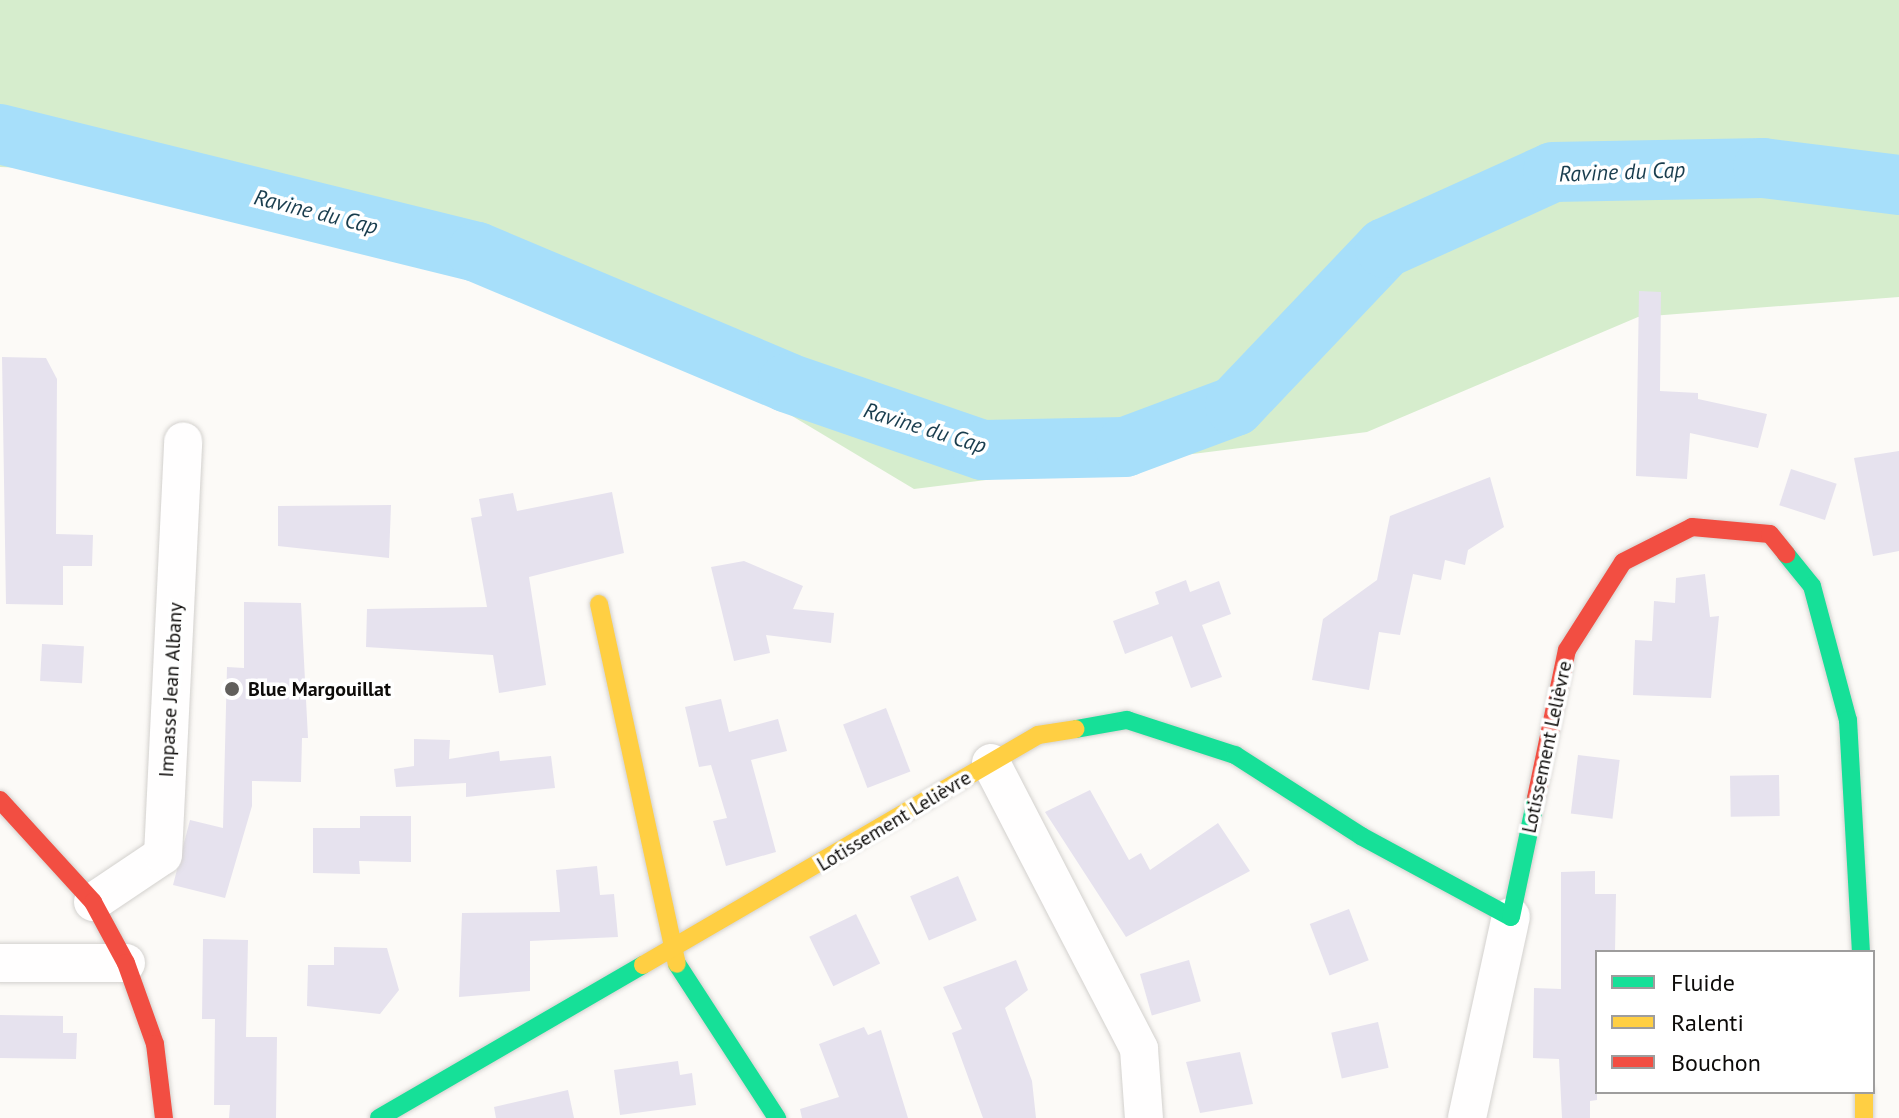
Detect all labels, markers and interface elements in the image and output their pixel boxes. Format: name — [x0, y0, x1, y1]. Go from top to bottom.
water label: Ravine du Cap — [1558, 157, 1686, 187]
water label: Ravine du Cap — [251, 184, 381, 240]
water label: Ravine du Cap — [861, 397, 989, 459]
street label: Impasse Jean Albany — [154, 602, 188, 778]
street label: Lotissement Lelièvre — [1517, 659, 1577, 835]
place label: Blue Margouillat — [248, 677, 391, 701]
marker: Blue Margouillat — [223, 680, 241, 698]
street label: Lotissement Lelièvre — [813, 766, 975, 876]
legend — [1595, 950, 1875, 1094]
text: Fluide — [1671, 967, 1735, 998]
text: Ralenti — [1671, 1007, 1744, 1038]
text: Bouchon — [1671, 1047, 1761, 1078]

